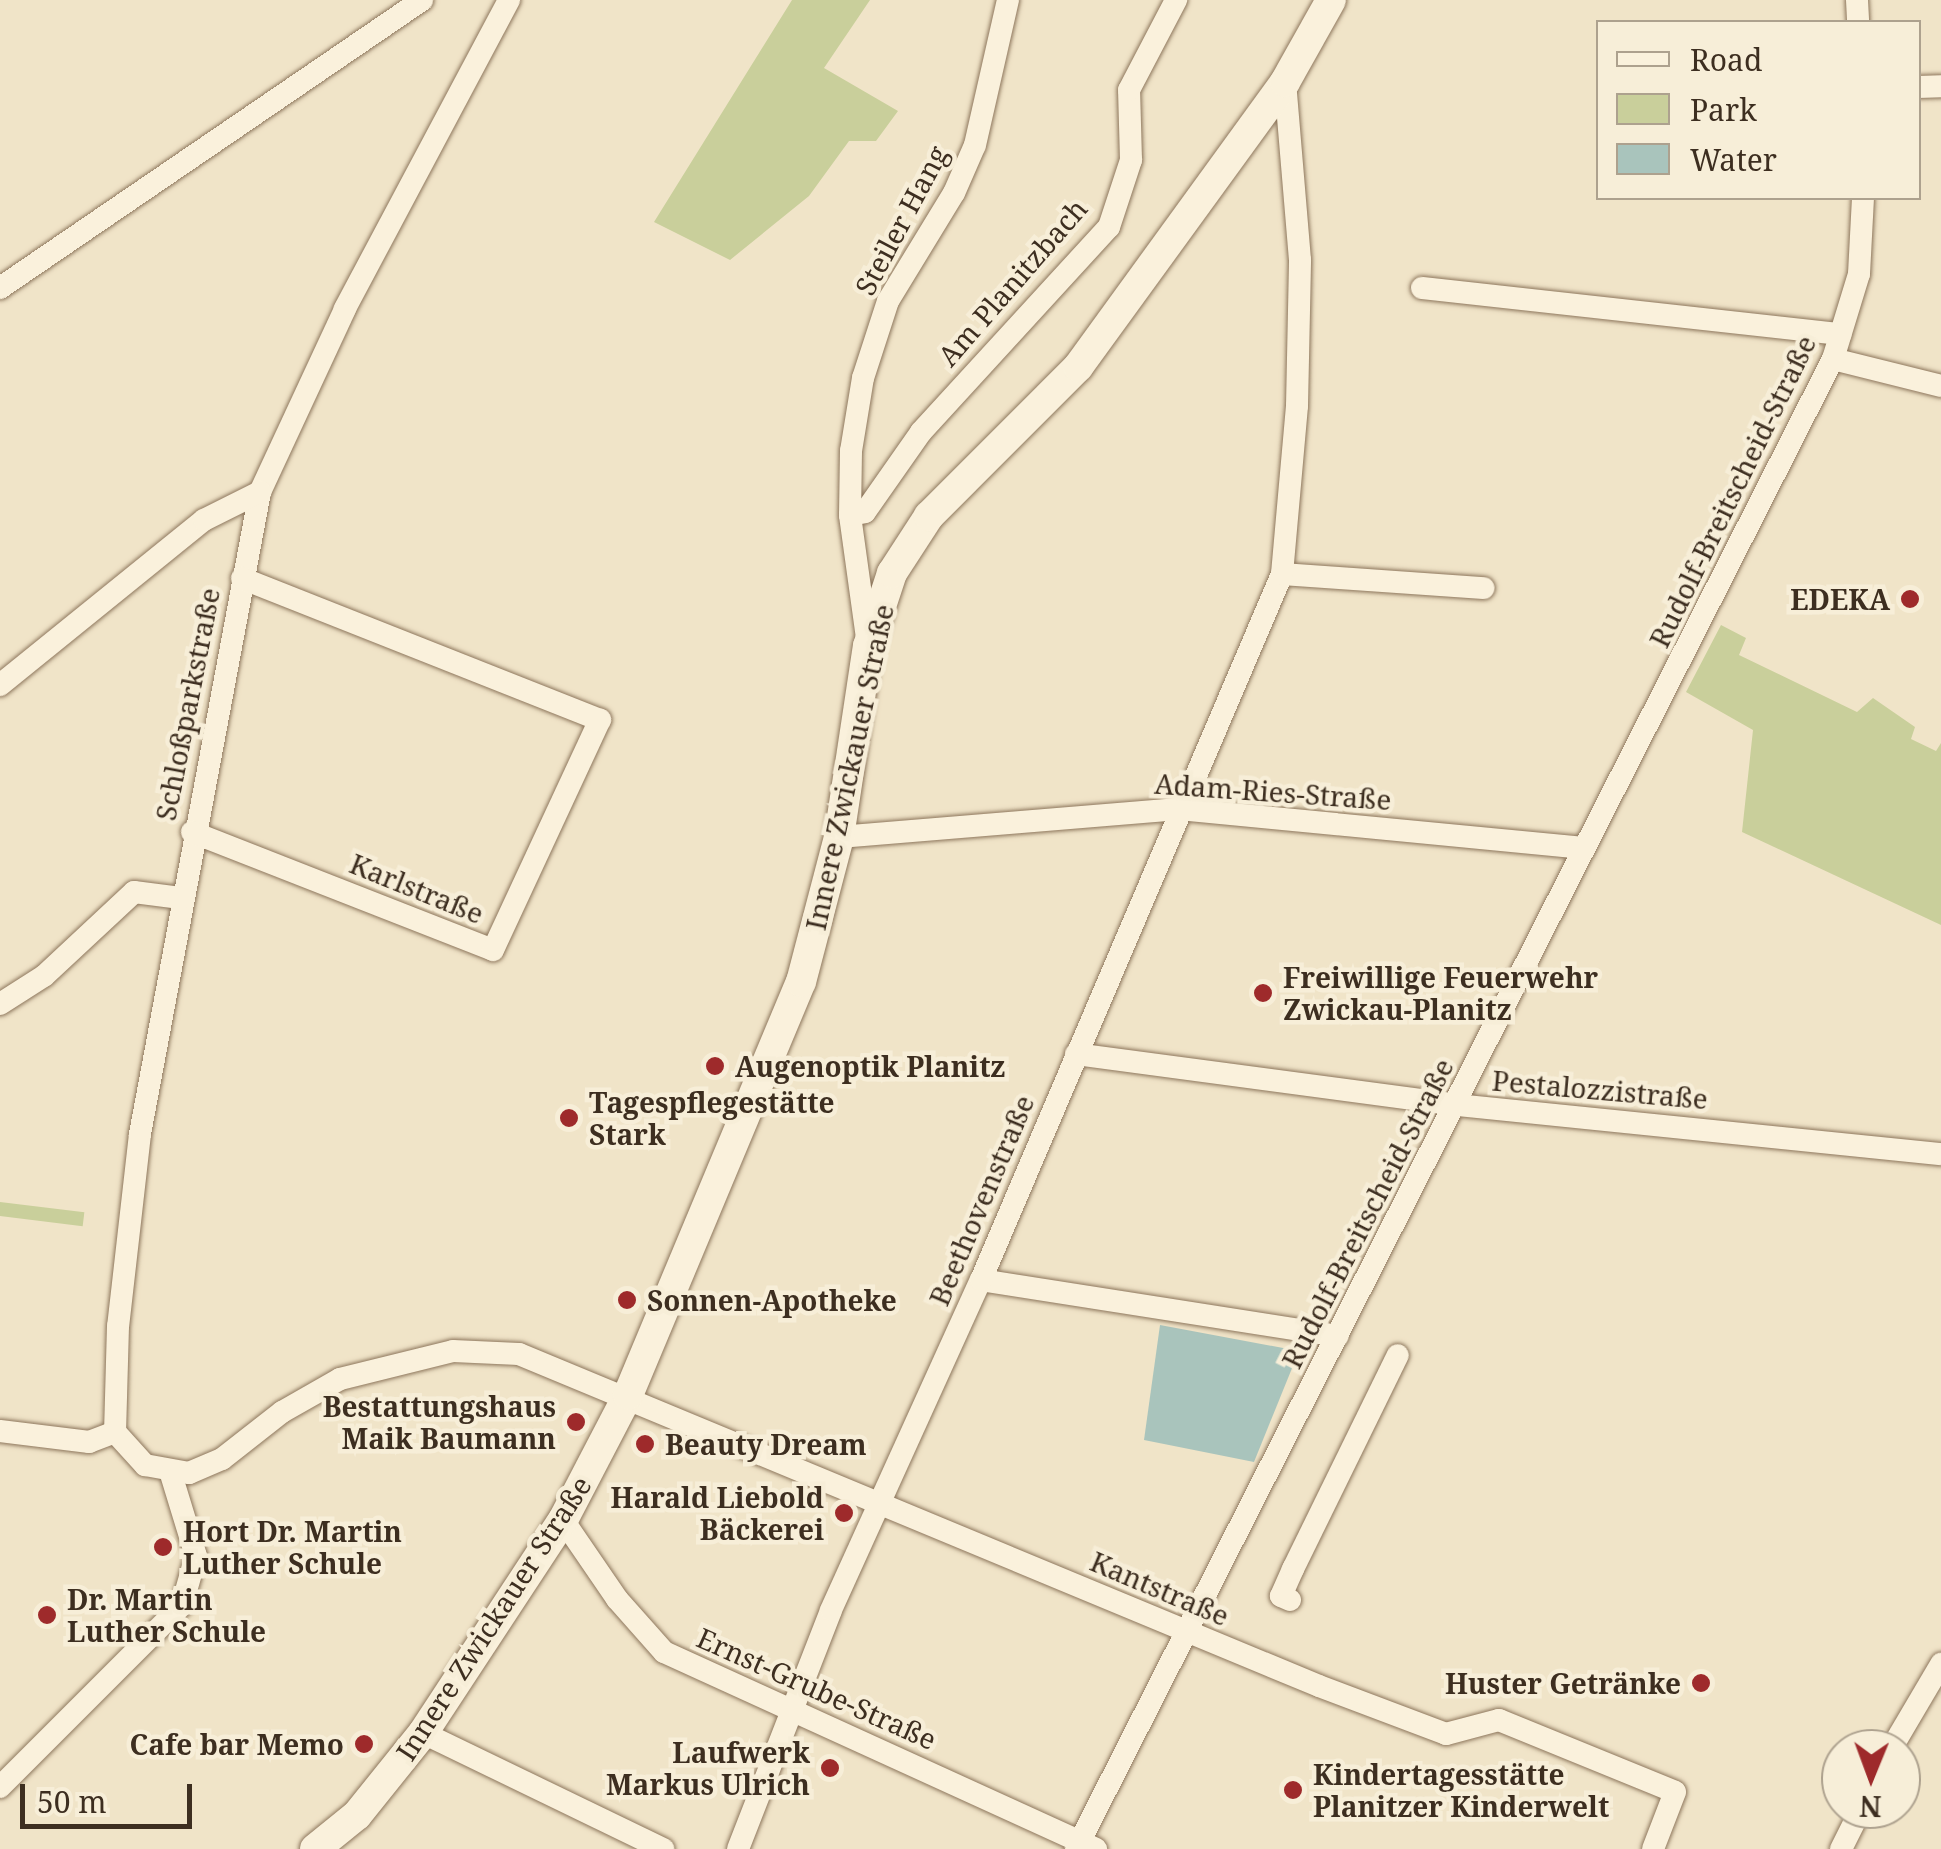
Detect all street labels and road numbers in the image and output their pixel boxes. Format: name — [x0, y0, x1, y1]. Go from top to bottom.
street label: Steiler Hang — [848, 140, 954, 300]
street label: Am Planitzbach — [930, 192, 1094, 372]
street label: Rudolf-Breitscheid-Straße — [1642, 329, 1822, 653]
street label: Schloßparkstraße — [148, 585, 226, 823]
street label: Innere Zwickauer Straße — [798, 601, 900, 933]
street label: Adam-Ries-Straße — [1153, 766, 1393, 816]
street label: Karlstraße — [345, 846, 489, 930]
street label: Rudolf-Breitscheid-Straße — [1274, 1053, 1460, 1373]
street label: Pestalozzistraße — [1491, 1063, 1709, 1115]
street label: Beethovenstraße — [922, 1090, 1040, 1310]
street label: Innere Zwickauer Straße — [388, 1470, 598, 1766]
street label: Kantstraße — [1086, 1544, 1234, 1632]
street label: Ernst-Grube-Straße — [692, 1620, 942, 1756]

